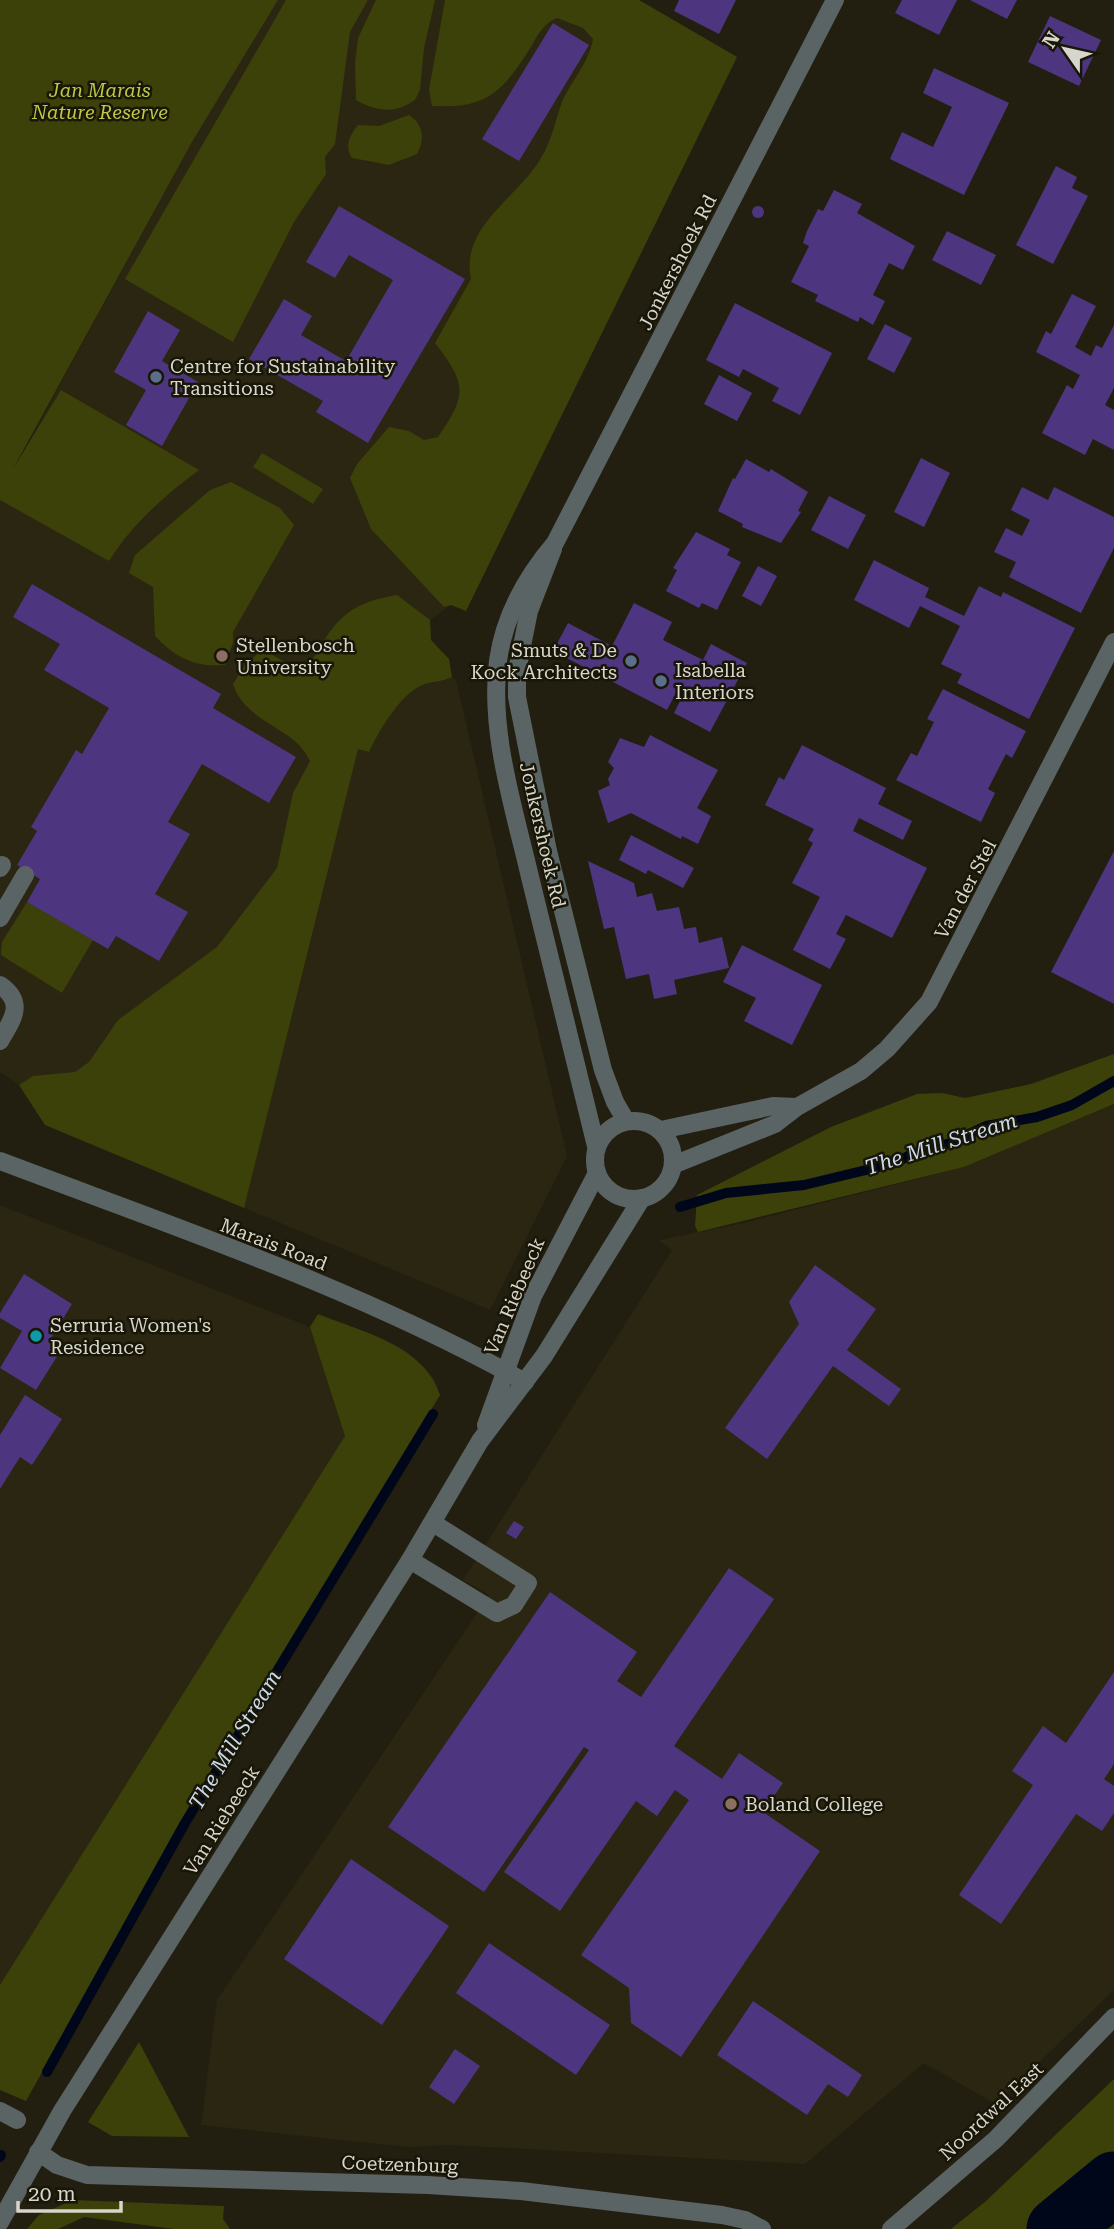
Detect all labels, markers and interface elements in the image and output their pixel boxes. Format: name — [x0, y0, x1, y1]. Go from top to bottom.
north arrow — [1030, 14, 1100, 84]
text: N — [1038, 27, 1065, 52]
park label: Jan Marais Nature Reserve — [31, 79, 168, 124]
street label: Jonkershoek Rd — [633, 191, 722, 334]
place label: Centre for Sustainability Transitions — [170, 355, 396, 400]
marker: Centre for Sustainability Transitions — [148, 369, 164, 385]
place label: Stellenbosch University — [236, 634, 355, 679]
place label: Smuts & De Kock Architects — [470, 639, 617, 684]
marker: Stellenbosch University — [214, 648, 230, 664]
marker: Smuts & De Kock Architects — [623, 653, 639, 669]
place label: Isabella Interiors — [675, 659, 754, 704]
marker: Isabella Interiors — [653, 673, 669, 689]
street label: Jonkershoek Rd — [515, 760, 570, 910]
street label: Van der Stel — [930, 835, 1001, 943]
water label: The Mill Stream — [862, 1108, 1020, 1180]
street label: Marais Road — [217, 1214, 331, 1275]
street label: Van Riebeeck — [479, 1234, 549, 1358]
place label: Serruria Women's Residence — [50, 1314, 211, 1359]
marker: Serruria Women's Residence — [28, 1328, 44, 1344]
water label: The Mill Stream — [184, 1666, 286, 1814]
street label: Van Riebeeck — [179, 1761, 264, 1879]
place label: Boland College — [745, 1793, 883, 1816]
marker: Boland College — [723, 1796, 739, 1812]
street label: Noordwal East — [935, 2058, 1048, 2165]
street label: Coetzenburg — [341, 2151, 459, 2178]
scale bar — [18, 2170, 121, 2214]
text: 20 m — [28, 2182, 76, 2206]

